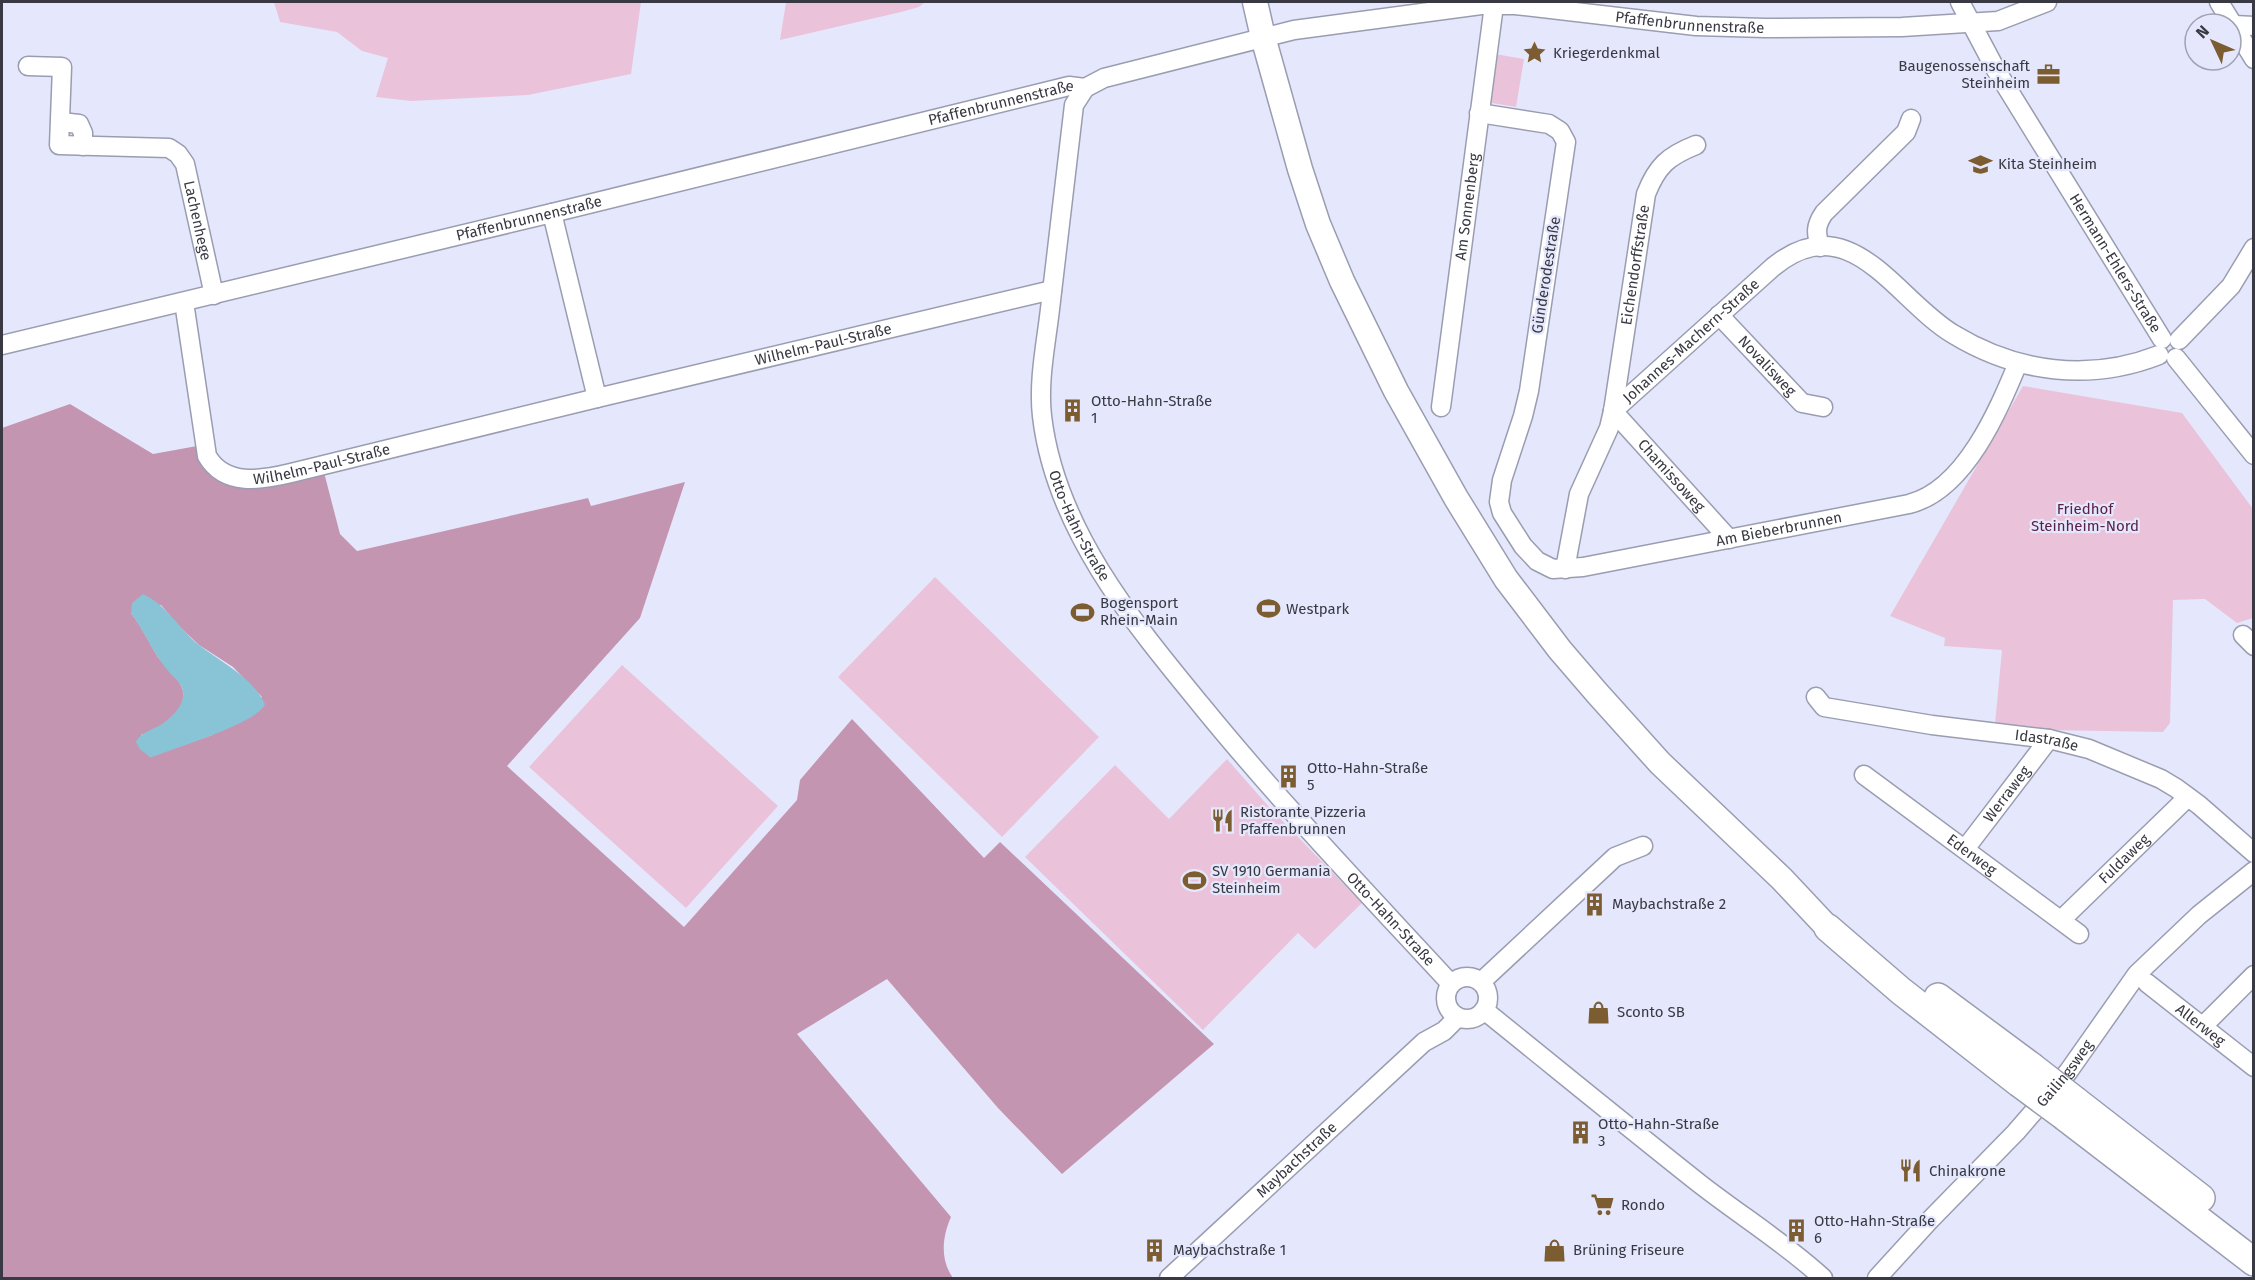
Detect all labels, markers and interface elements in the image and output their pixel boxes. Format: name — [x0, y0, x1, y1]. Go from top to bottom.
street label: Pfaffenbrunnenstraße — [1614, 8, 1765, 37]
north arrow — [2183, 12, 2243, 72]
text: N — [2192, 22, 2213, 42]
place icon: Kriegerdenkmal — [1522, 40, 1548, 66]
place label: Kriegerdenkmal — [1553, 44, 1661, 62]
place label: Baugenossenschaft Steinheim — [1898, 57, 2031, 92]
office icon: Baugenossenschaft Steinheim — [2035, 62, 2061, 88]
street label: Pfaffenbrunnenstraße — [926, 77, 1075, 129]
school or university icon: Kita Steinheim — [1967, 151, 1993, 177]
street label: Am Sonnenberg — [1451, 152, 1483, 261]
place label: Kita Steinheim — [1998, 155, 2097, 173]
street label: Lachenhege — [180, 179, 215, 262]
street label: Hermann-Ehlers-Straße — [2066, 190, 2165, 336]
street label: Pfaffenbrunnenstraße — [454, 192, 604, 245]
street label: Eichendorffstraße — [1617, 203, 1653, 326]
street label: Günderodestraße — [1528, 215, 1564, 335]
street label: Johannes-Machern-Straße — [1619, 275, 1763, 407]
street label: Wilhelm-Paul-Straße — [753, 319, 893, 369]
street label: Novalisweg — [1734, 332, 1800, 400]
place label: Otto-Hahn-Straße 1 — [1091, 392, 1212, 427]
building icon: Otto-Hahn-Straße 1 — [1060, 397, 1086, 423]
street label: Chamissoweg — [1634, 435, 1709, 516]
street label: Wilhelm-Paul-Straße — [252, 440, 392, 488]
street label: Otto-Hahn-Straße — [1045, 468, 1114, 585]
park label: Friedhof Steinheim-Nord — [2031, 500, 2139, 535]
street label: Am Bieberbrunnen — [1714, 508, 1843, 550]
place label: Bogensport Rhein-Main — [1100, 594, 1179, 629]
sports icon: Westpark — [1255, 596, 1281, 622]
sports icon: Bogensport Rhein-Main — [1069, 599, 1095, 625]
place label: Westpark — [1286, 600, 1350, 618]
street label: Idastraße — [2014, 726, 2080, 755]
place label: Otto-Hahn-Straße 5 — [1307, 759, 1428, 794]
street label: Werraweg — [1980, 762, 2034, 826]
building icon: Otto-Hahn-Straße 5 — [1276, 764, 1302, 790]
place label: Ristorante Pizzeria Pfaffenbrunnen — [1240, 803, 1366, 838]
restaurant icon: Ristorante Pizzeria Pfaffenbrunnen — [1209, 808, 1235, 834]
street label: Ederweg — [1943, 830, 2000, 879]
street label: Fuldaweg — [2095, 830, 2153, 887]
place label: SV 1910 Germania Steinheim — [1212, 862, 1331, 897]
sports icon: SV 1910 Germania Steinheim — [1181, 867, 1207, 893]
street label: Otto-Hahn-Straße — [1343, 868, 1439, 970]
building icon: Maybachstraße 2 — [1581, 891, 1607, 917]
place label: Maybachstraße 2 — [1612, 895, 1726, 913]
shop icon: Sconto SB — [1586, 999, 1612, 1025]
street label: Allerweg — [2172, 1000, 2229, 1050]
place label: Sconto SB — [1617, 1003, 1685, 1021]
street label: Gailingsweg — [2033, 1036, 2097, 1111]
place label: Otto-Hahn-Straße 3 — [1598, 1115, 1719, 1150]
street label: Maybachstraße — [1253, 1118, 1341, 1201]
building icon: Otto-Hahn-Straße 3 — [1567, 1120, 1593, 1146]
restaurant icon: Chinakrone — [1898, 1158, 1924, 1184]
place label: Chinakrone — [1929, 1162, 2006, 1180]
supermarket icon: Rondo — [1590, 1192, 1616, 1218]
place label: Rondo — [1621, 1196, 1665, 1214]
place label: Otto-Hahn-Straße 6 — [1814, 1212, 1935, 1247]
building icon: Otto-Hahn-Straße 6 — [1783, 1217, 1809, 1243]
building icon: Maybachstraße 1 — [1142, 1237, 1168, 1263]
shop icon: Brüning Friseure — [1542, 1237, 1568, 1263]
place label: Maybachstraße 1 — [1173, 1241, 1286, 1259]
place label: Brüning Friseure — [1573, 1241, 1685, 1259]

